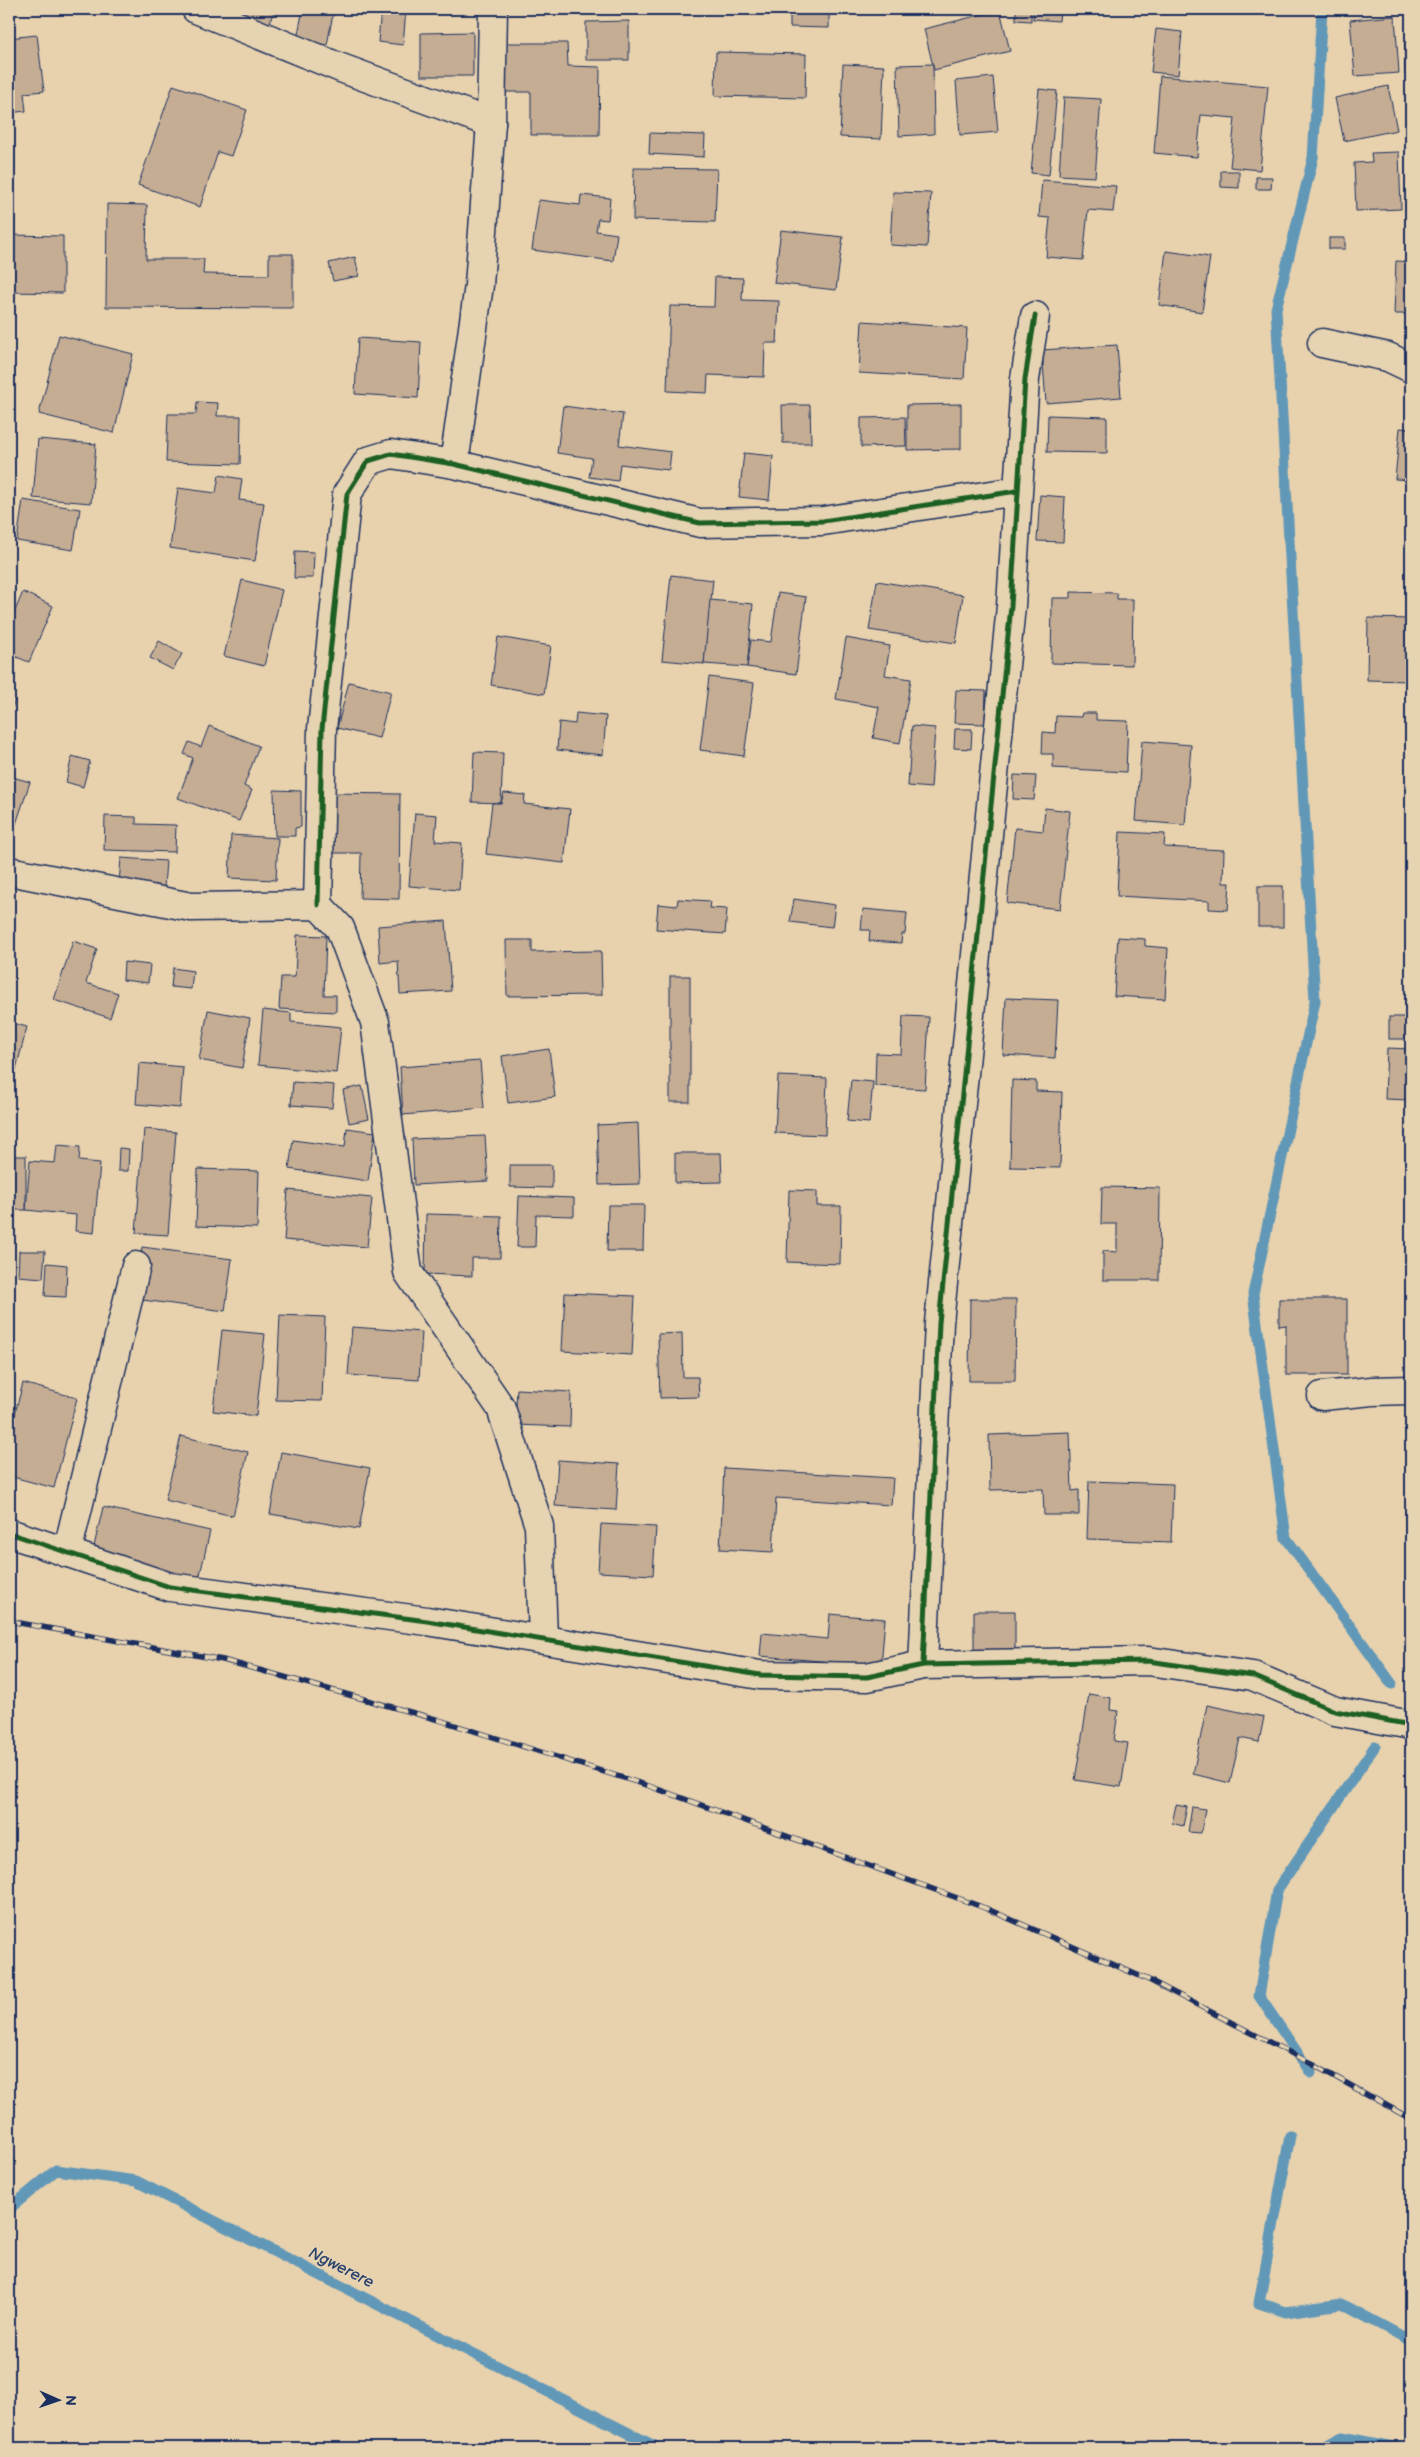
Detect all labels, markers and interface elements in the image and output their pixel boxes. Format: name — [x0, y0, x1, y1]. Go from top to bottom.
water label: Ngwerere — [305, 2243, 377, 2293]
north arrow — [32, 2374, 82, 2424]
text: N — [62, 2395, 79, 2406]

